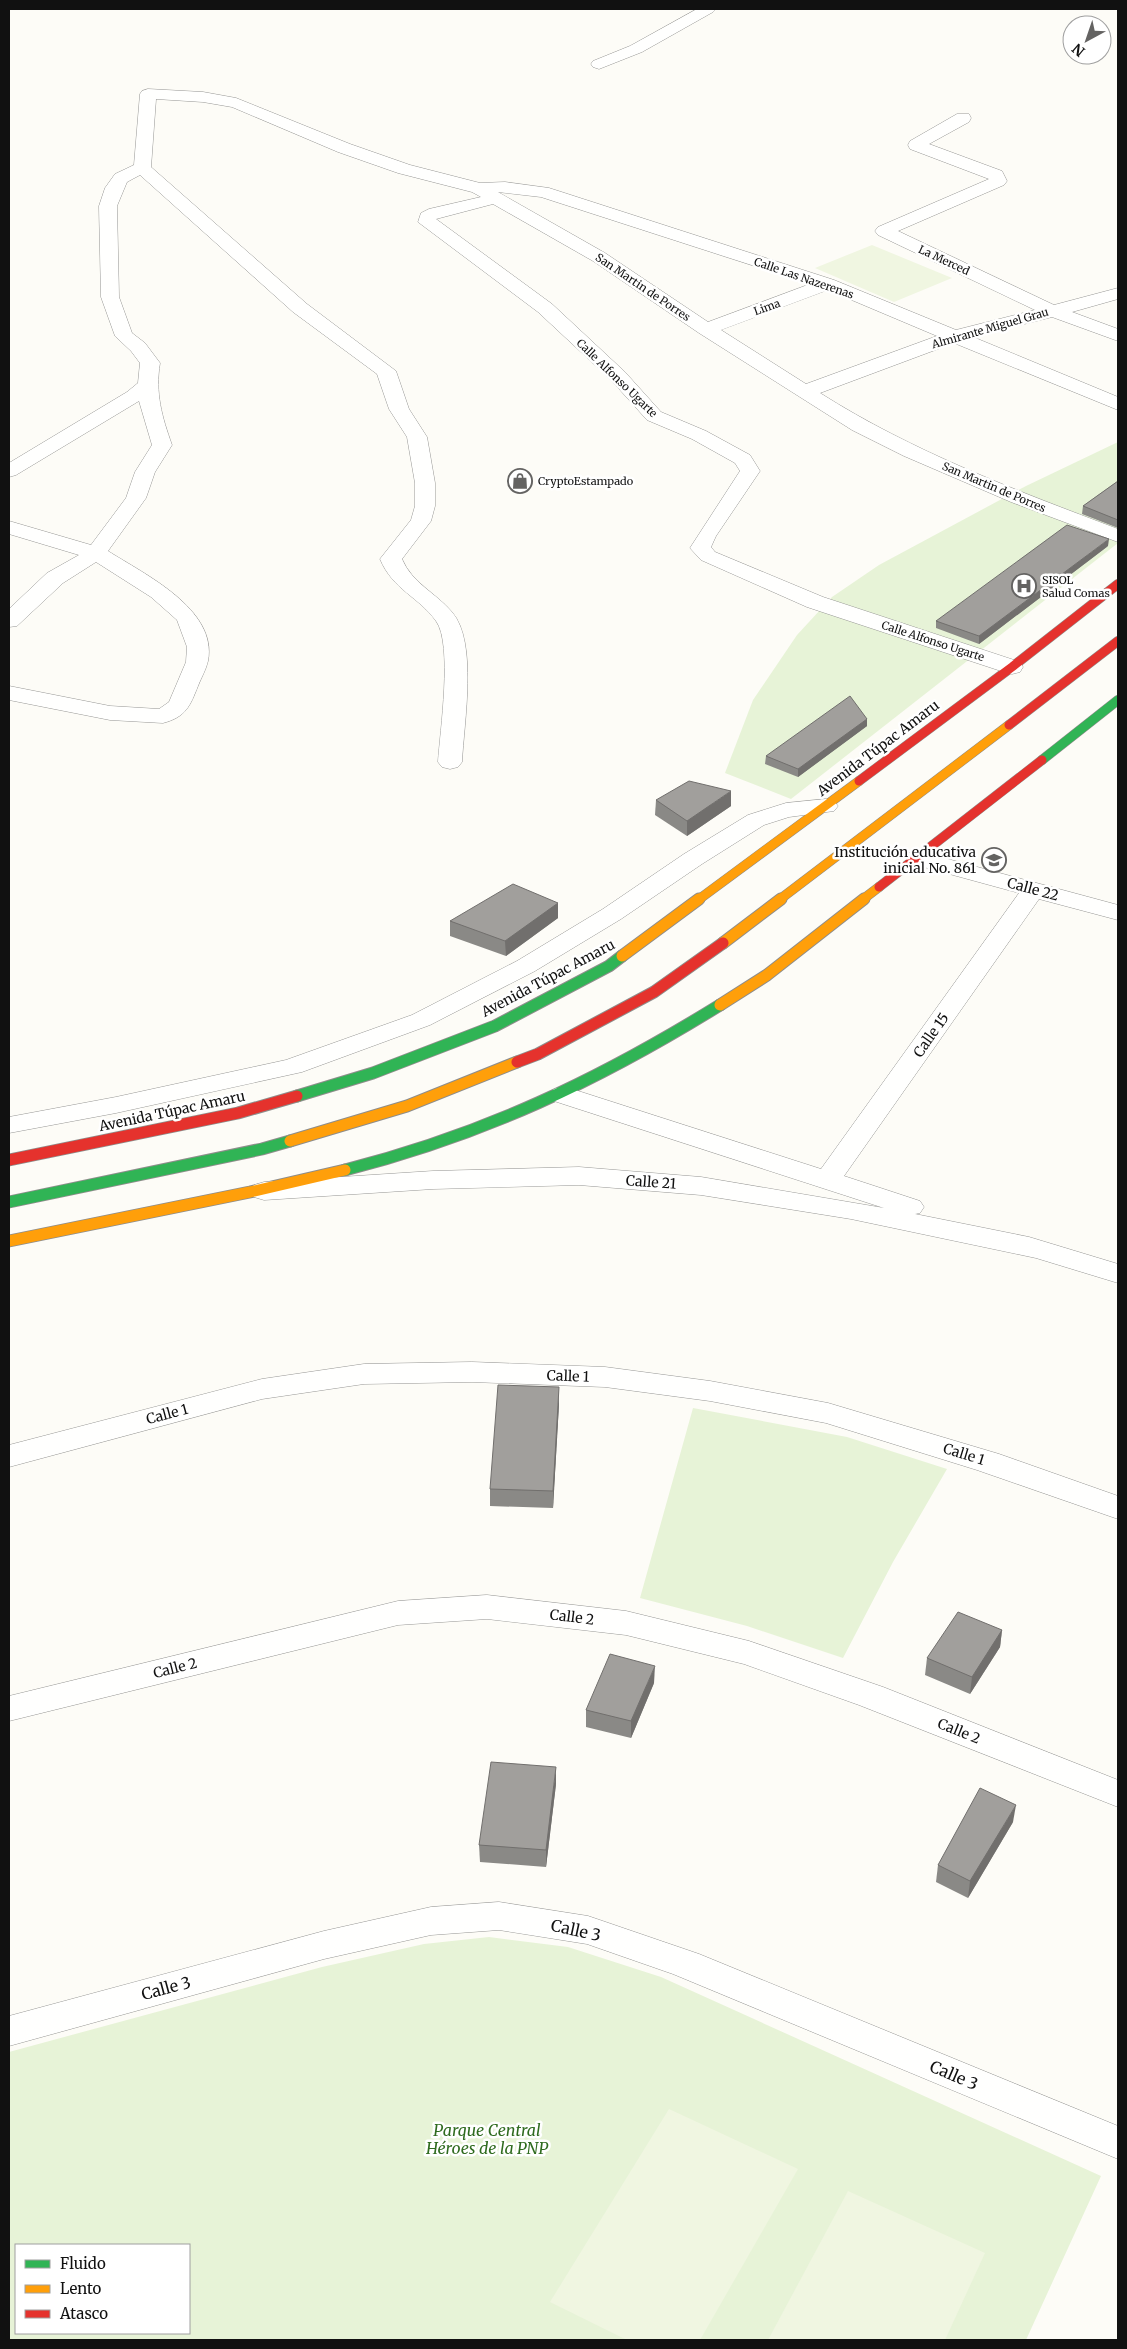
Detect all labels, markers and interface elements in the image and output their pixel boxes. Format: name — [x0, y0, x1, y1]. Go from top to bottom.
north arrow — [1062, 15, 1112, 65]
text: N — [1069, 40, 1089, 60]
street label: La Merced — [916, 242, 972, 278]
street label: San Martin de Porres — [593, 250, 693, 324]
street label: Calle Las Nazerenas — [752, 254, 856, 302]
street label: Lima — [752, 296, 782, 318]
street label: Almirante Miguel Grau — [929, 305, 1050, 352]
street label: Calle Alfonso Ugarte — [574, 336, 661, 420]
street label: San Martin de Porres — [940, 459, 1048, 515]
shop icon: CryptoEstampado — [507, 468, 533, 494]
place label: CryptoEstampado — [538, 474, 634, 488]
hospital icon: SISOL Salud Comas — [1011, 573, 1037, 599]
place label: SISOL Salud Comas — [1042, 573, 1110, 600]
street label: Calle Alfonso Ugarte — [880, 618, 986, 664]
street label: Avenida Túpac Amaru — [812, 696, 943, 801]
place label: Institución educativa inicial No. 861 — [834, 843, 976, 877]
school or university icon: Institución educativa inicial No. 861 — [981, 847, 1007, 873]
street label: Calle 22 — [1005, 874, 1061, 904]
street label: Avenida Túpac Amaru — [477, 935, 618, 1021]
street label: Calle 15 — [909, 1009, 953, 1061]
street label: Avenida Túpac Amaru — [96, 1087, 247, 1135]
street label: Calle 21 — [625, 1171, 677, 1193]
street label: Calle 1 — [546, 1366, 590, 1386]
street label: Calle 1 — [144, 1400, 190, 1428]
street label: Calle 1 — [941, 1439, 987, 1469]
street label: Calle 2 — [549, 1605, 595, 1629]
street label: Calle 2 — [151, 1654, 199, 1682]
street label: Calle 2 — [935, 1714, 983, 1748]
street label: Calle 3 — [549, 1915, 603, 1945]
street label: Calle 3 — [139, 1972, 193, 2004]
street label: Calle 3 — [927, 2056, 981, 2094]
park label: Parque Central Héroes de la PNP — [425, 2120, 548, 2158]
legend — [15, 2244, 190, 2334]
text: Fluido — [60, 2254, 106, 2273]
text: Lento — [60, 2279, 102, 2298]
text: Atasco — [59, 2304, 108, 2323]

